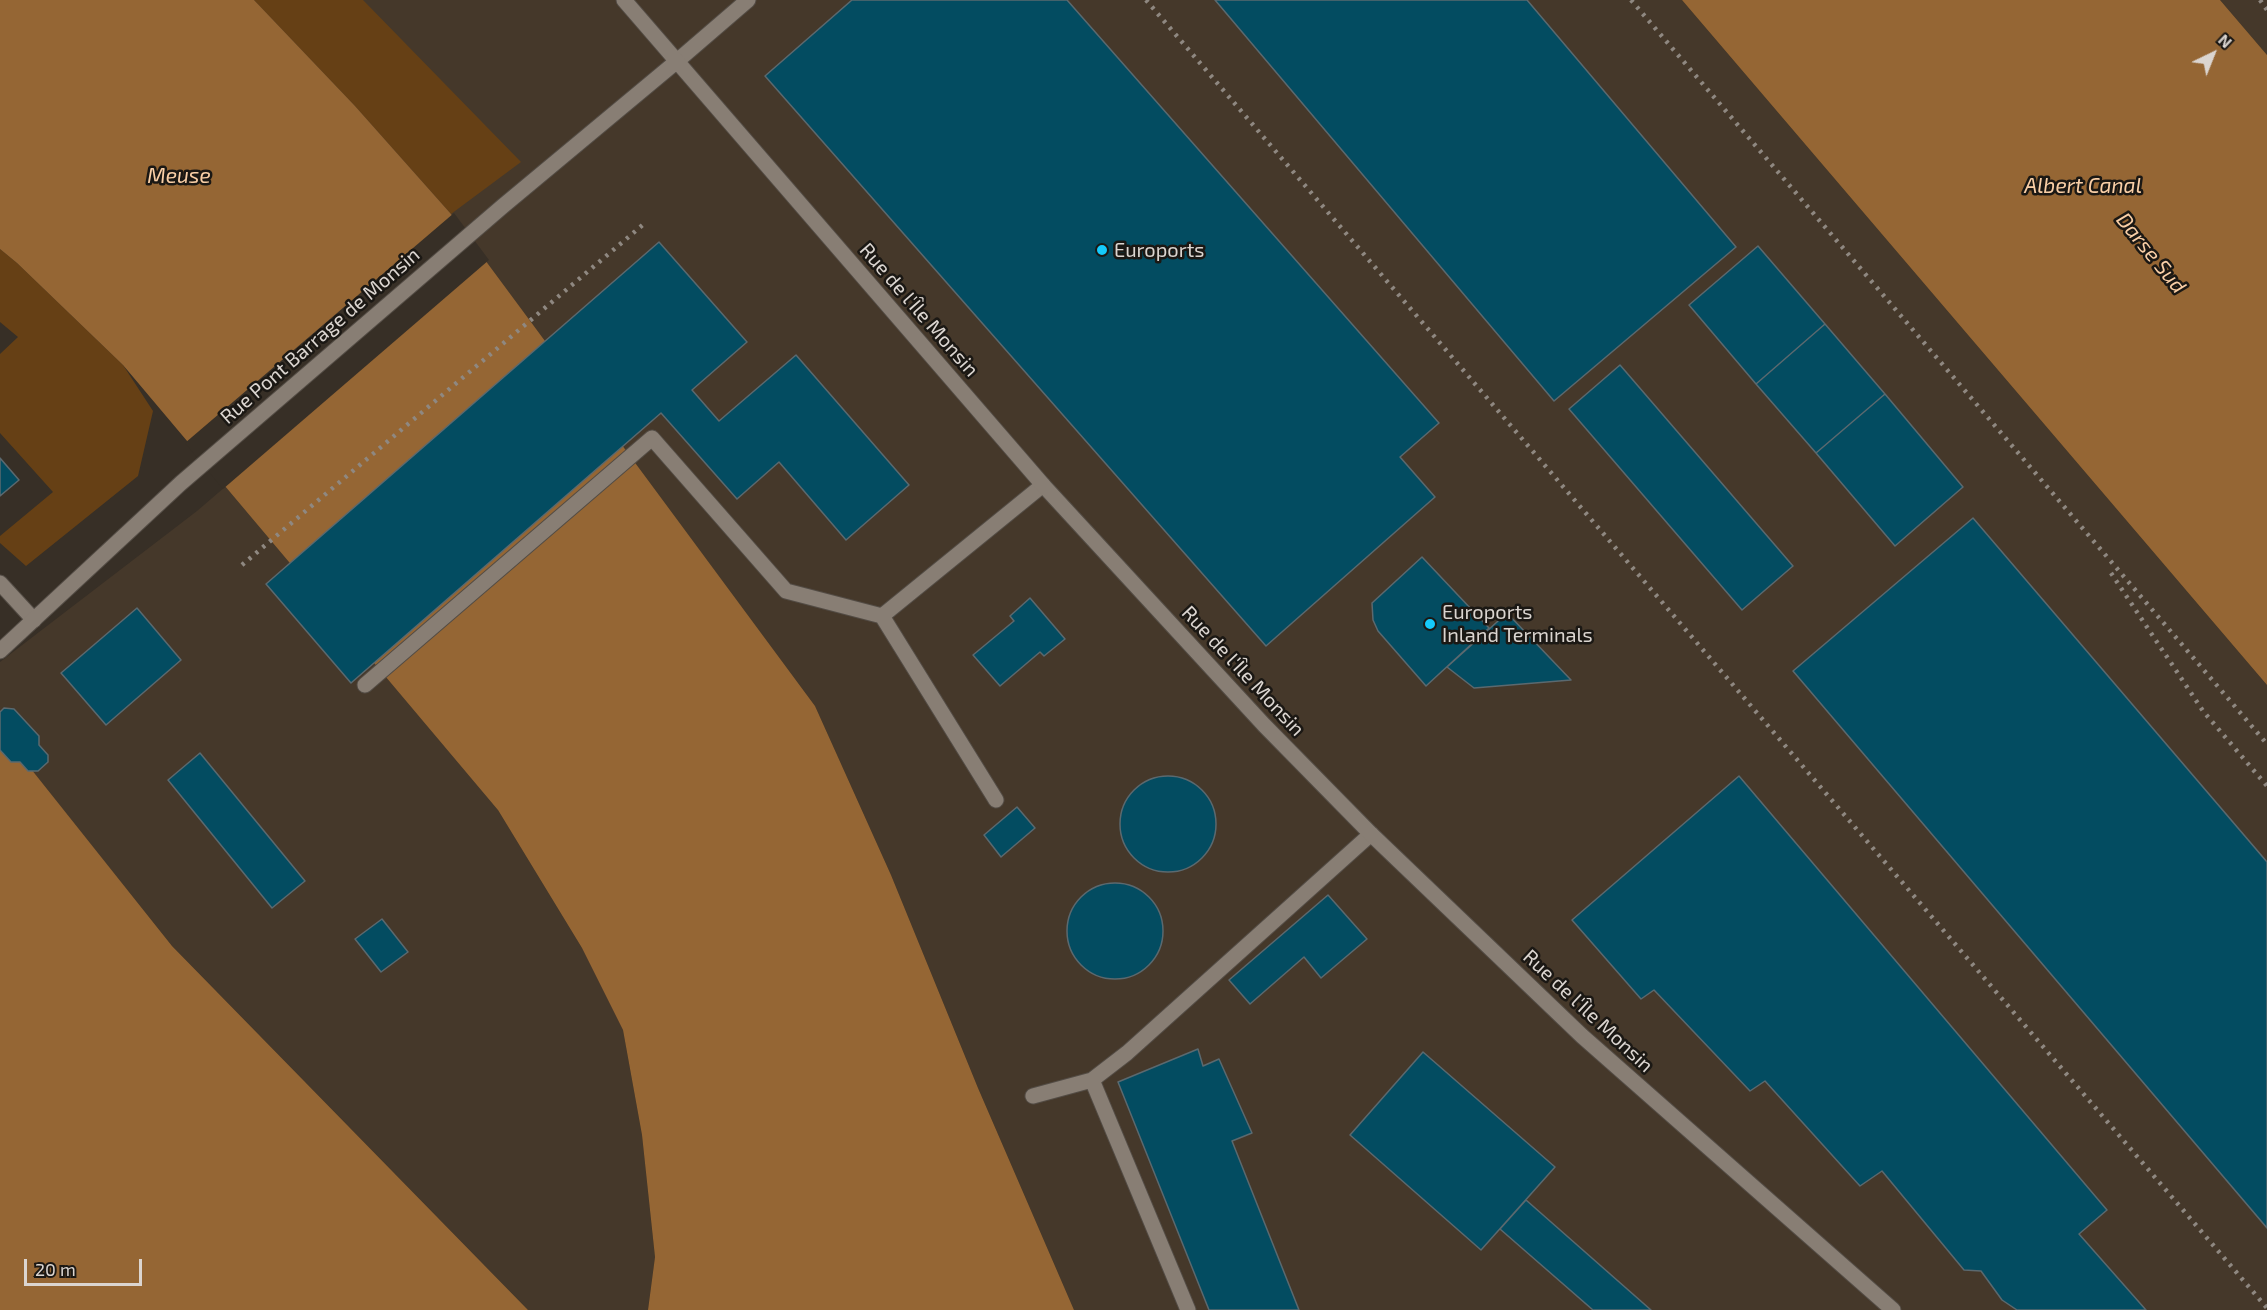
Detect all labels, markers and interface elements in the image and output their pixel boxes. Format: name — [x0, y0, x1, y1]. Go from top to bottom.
north arrow — [2183, 24, 2243, 84]
text: N — [2215, 30, 2236, 51]
water label: Meuse — [147, 163, 211, 189]
water label: Albert Canal — [2024, 173, 2142, 199]
water label: Darse Sud — [2111, 208, 2191, 298]
street label: Rue de l'Île Monsin — [855, 238, 983, 382]
place label: Euroports — [1114, 238, 1204, 262]
street label: Rue Pont Barrage de Monsin — [215, 243, 425, 429]
marker: Euroports — [1095, 243, 1109, 257]
place label: Euroports Inland Terminals — [1442, 600, 1593, 647]
street label: Rue de l'Île Monsin — [1177, 601, 1309, 741]
marker: Euroports Inland Terminals — [1423, 617, 1437, 631]
street label: Rue de l'Île Monsin — [1518, 945, 1658, 1077]
scale bar — [27, 1247, 146, 1285]
text: 20 m — [35, 1258, 76, 1280]

